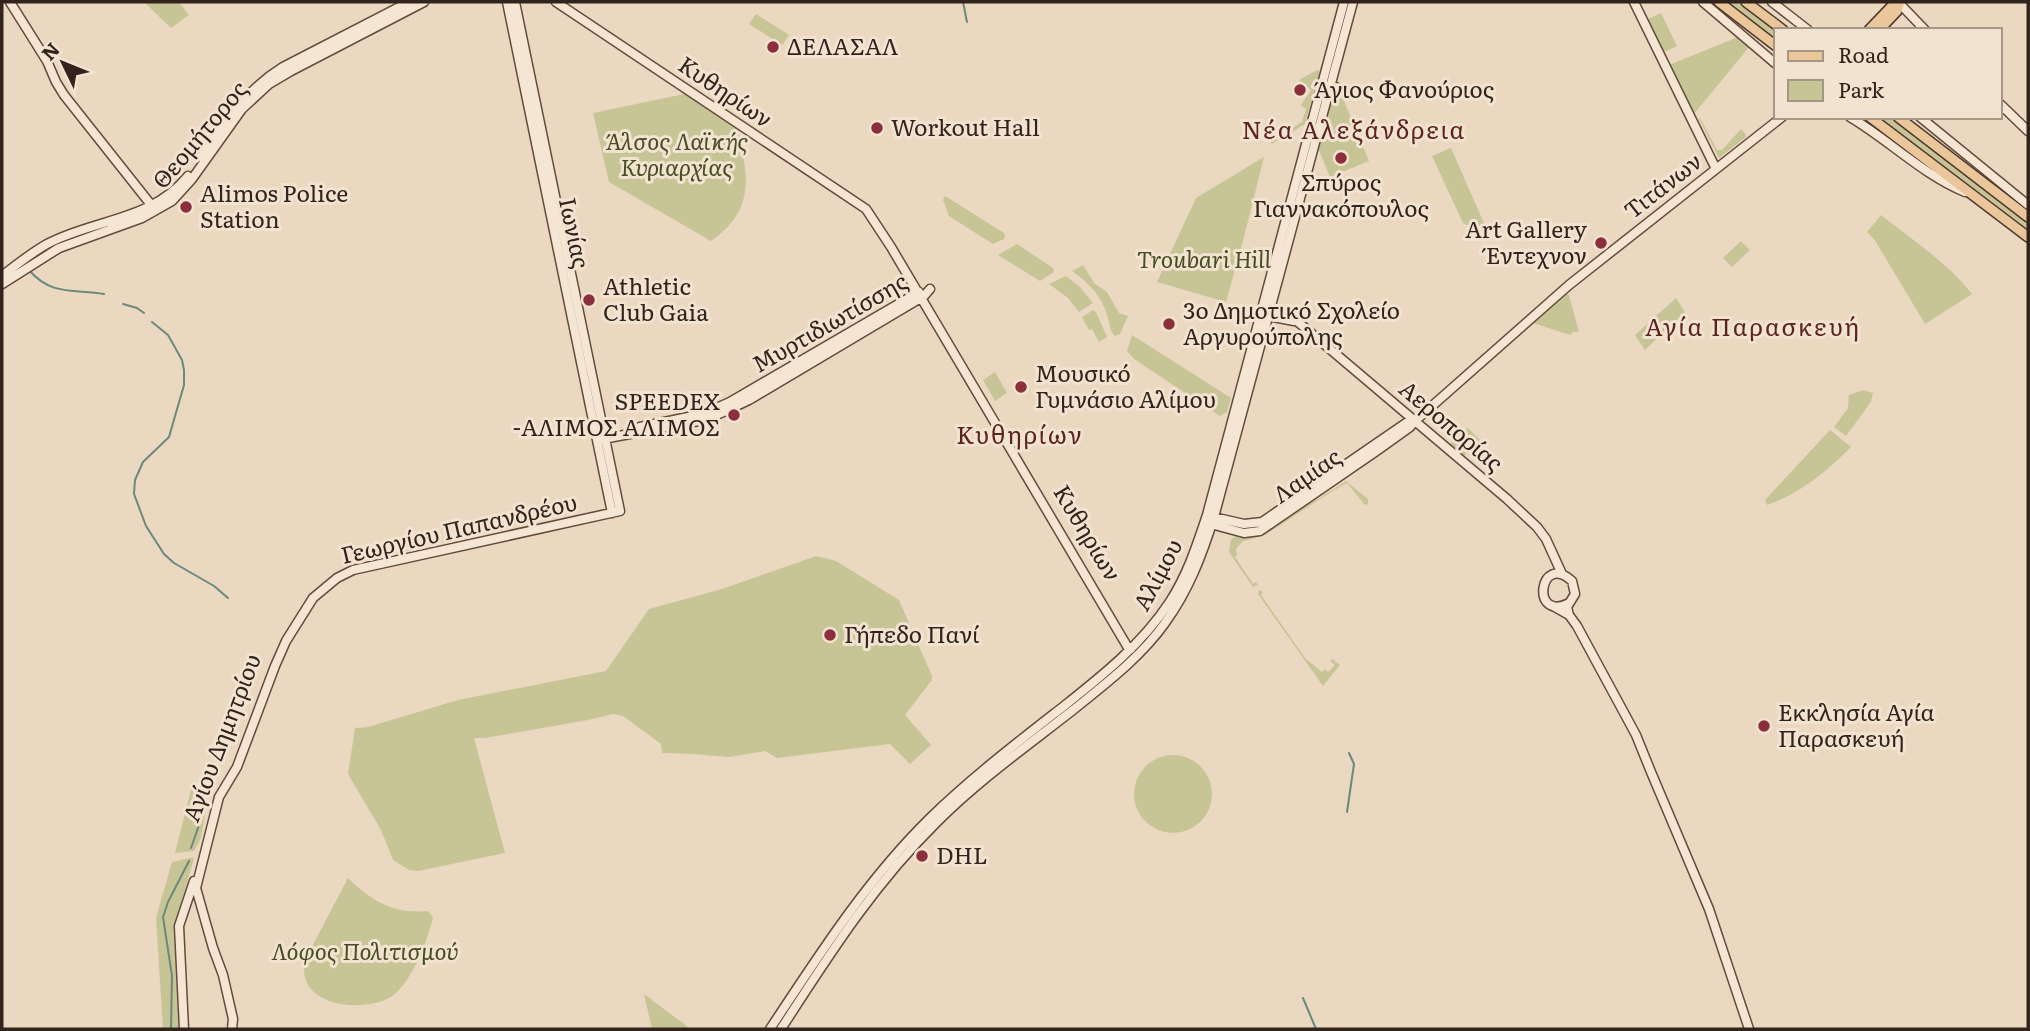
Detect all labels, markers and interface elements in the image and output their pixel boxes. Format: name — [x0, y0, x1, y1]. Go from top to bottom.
north arrow — [28, 28, 98, 98]
place label: ΔΕΛΑΣΑΛ — [787, 28, 899, 62]
legend — [1774, 28, 2002, 119]
text: N — [34, 35, 66, 66]
text: Road — [1838, 38, 1889, 69]
marker: ΔΕΛΑΣΑΛ — [765, 39, 781, 55]
street label: Κυθηρίων — [672, 46, 780, 134]
place label: Άγιος Φανούριος — [1314, 71, 1494, 105]
street label: Θεομήτορος — [143, 72, 254, 195]
text: Park — [1838, 73, 1884, 104]
marker: Άγιος Φανούριος — [1292, 82, 1308, 98]
place label: Workout Hall — [891, 109, 1040, 143]
district label: Νέα Αλεξάνδρεια — [1242, 111, 1466, 146]
marker: Workout Hall — [869, 120, 885, 136]
park label: Άλσος Λαϊκής Κυριαρχίας — [605, 123, 749, 183]
street label: Τιτάνων — [1616, 143, 1708, 226]
marker: Σπύρος Γιαννακόπουλος — [1333, 150, 1349, 166]
place label: Σπύρος Γιαννακόπουλος — [1253, 164, 1429, 224]
place label: Alimos Police Station — [200, 175, 348, 235]
street label: Ιωνίας — [552, 194, 600, 271]
marker: Alimos Police Station — [178, 199, 194, 215]
place label: Art Gallery Έντεχνον — [1465, 211, 1588, 271]
marker: Art Gallery Έντεχνον — [1593, 235, 1609, 251]
park label: Troubari Hill — [1137, 241, 1271, 275]
street label: Μυρτιδιωτίσσης — [745, 263, 913, 380]
place label: Athletic Club Gaia — [603, 268, 709, 328]
marker: Athletic Club Gaia — [581, 292, 597, 308]
place label: 3ο Δημοτικό Σχολείο Αργυρούπολης — [1183, 292, 1400, 352]
district label: Αγία Παρασκευή — [1645, 308, 1861, 343]
marker: 3ο Δημοτικό Σχολείο Αργυρούπολης — [1161, 316, 1177, 332]
place label: Μουσικό Γυμνάσιο Αλίμου — [1035, 355, 1216, 415]
street label: Αεροπορίας — [1393, 371, 1512, 478]
marker: Μουσικό Γυμνάσιο Αλίμου — [1013, 379, 1029, 395]
place label: SPEEDEX -ΑΛΙΜΟΣ ΑΛΙΜΟΣ — [513, 383, 720, 443]
marker: SPEEDEX -ΑΛΙΜΟΣ ΑΛΙΜΟΣ — [726, 407, 742, 423]
district label: Κυθηρίων — [956, 416, 1084, 451]
street label: Λαμίας — [1265, 439, 1347, 510]
street label: Κυθηρίων — [1047, 477, 1131, 587]
street label: Γεωργίου Παπανδρέου — [337, 483, 580, 571]
street label: Αλίμου — [1123, 532, 1189, 616]
place label: Γήπεδο Πανί — [844, 616, 979, 650]
marker: Γήπεδο Πανί — [822, 627, 838, 643]
street label: Αγίου Δημητρίου — [172, 648, 268, 826]
place label: Εκκλησία Αγία Παρασκευή — [1778, 694, 1935, 754]
marker: Εκκλησία Αγία Παρασκευή — [1756, 718, 1772, 734]
place label: DHL — [936, 837, 988, 871]
marker: DHL — [914, 848, 930, 864]
park label: Λόφος Πολιτισμού — [271, 933, 459, 967]

